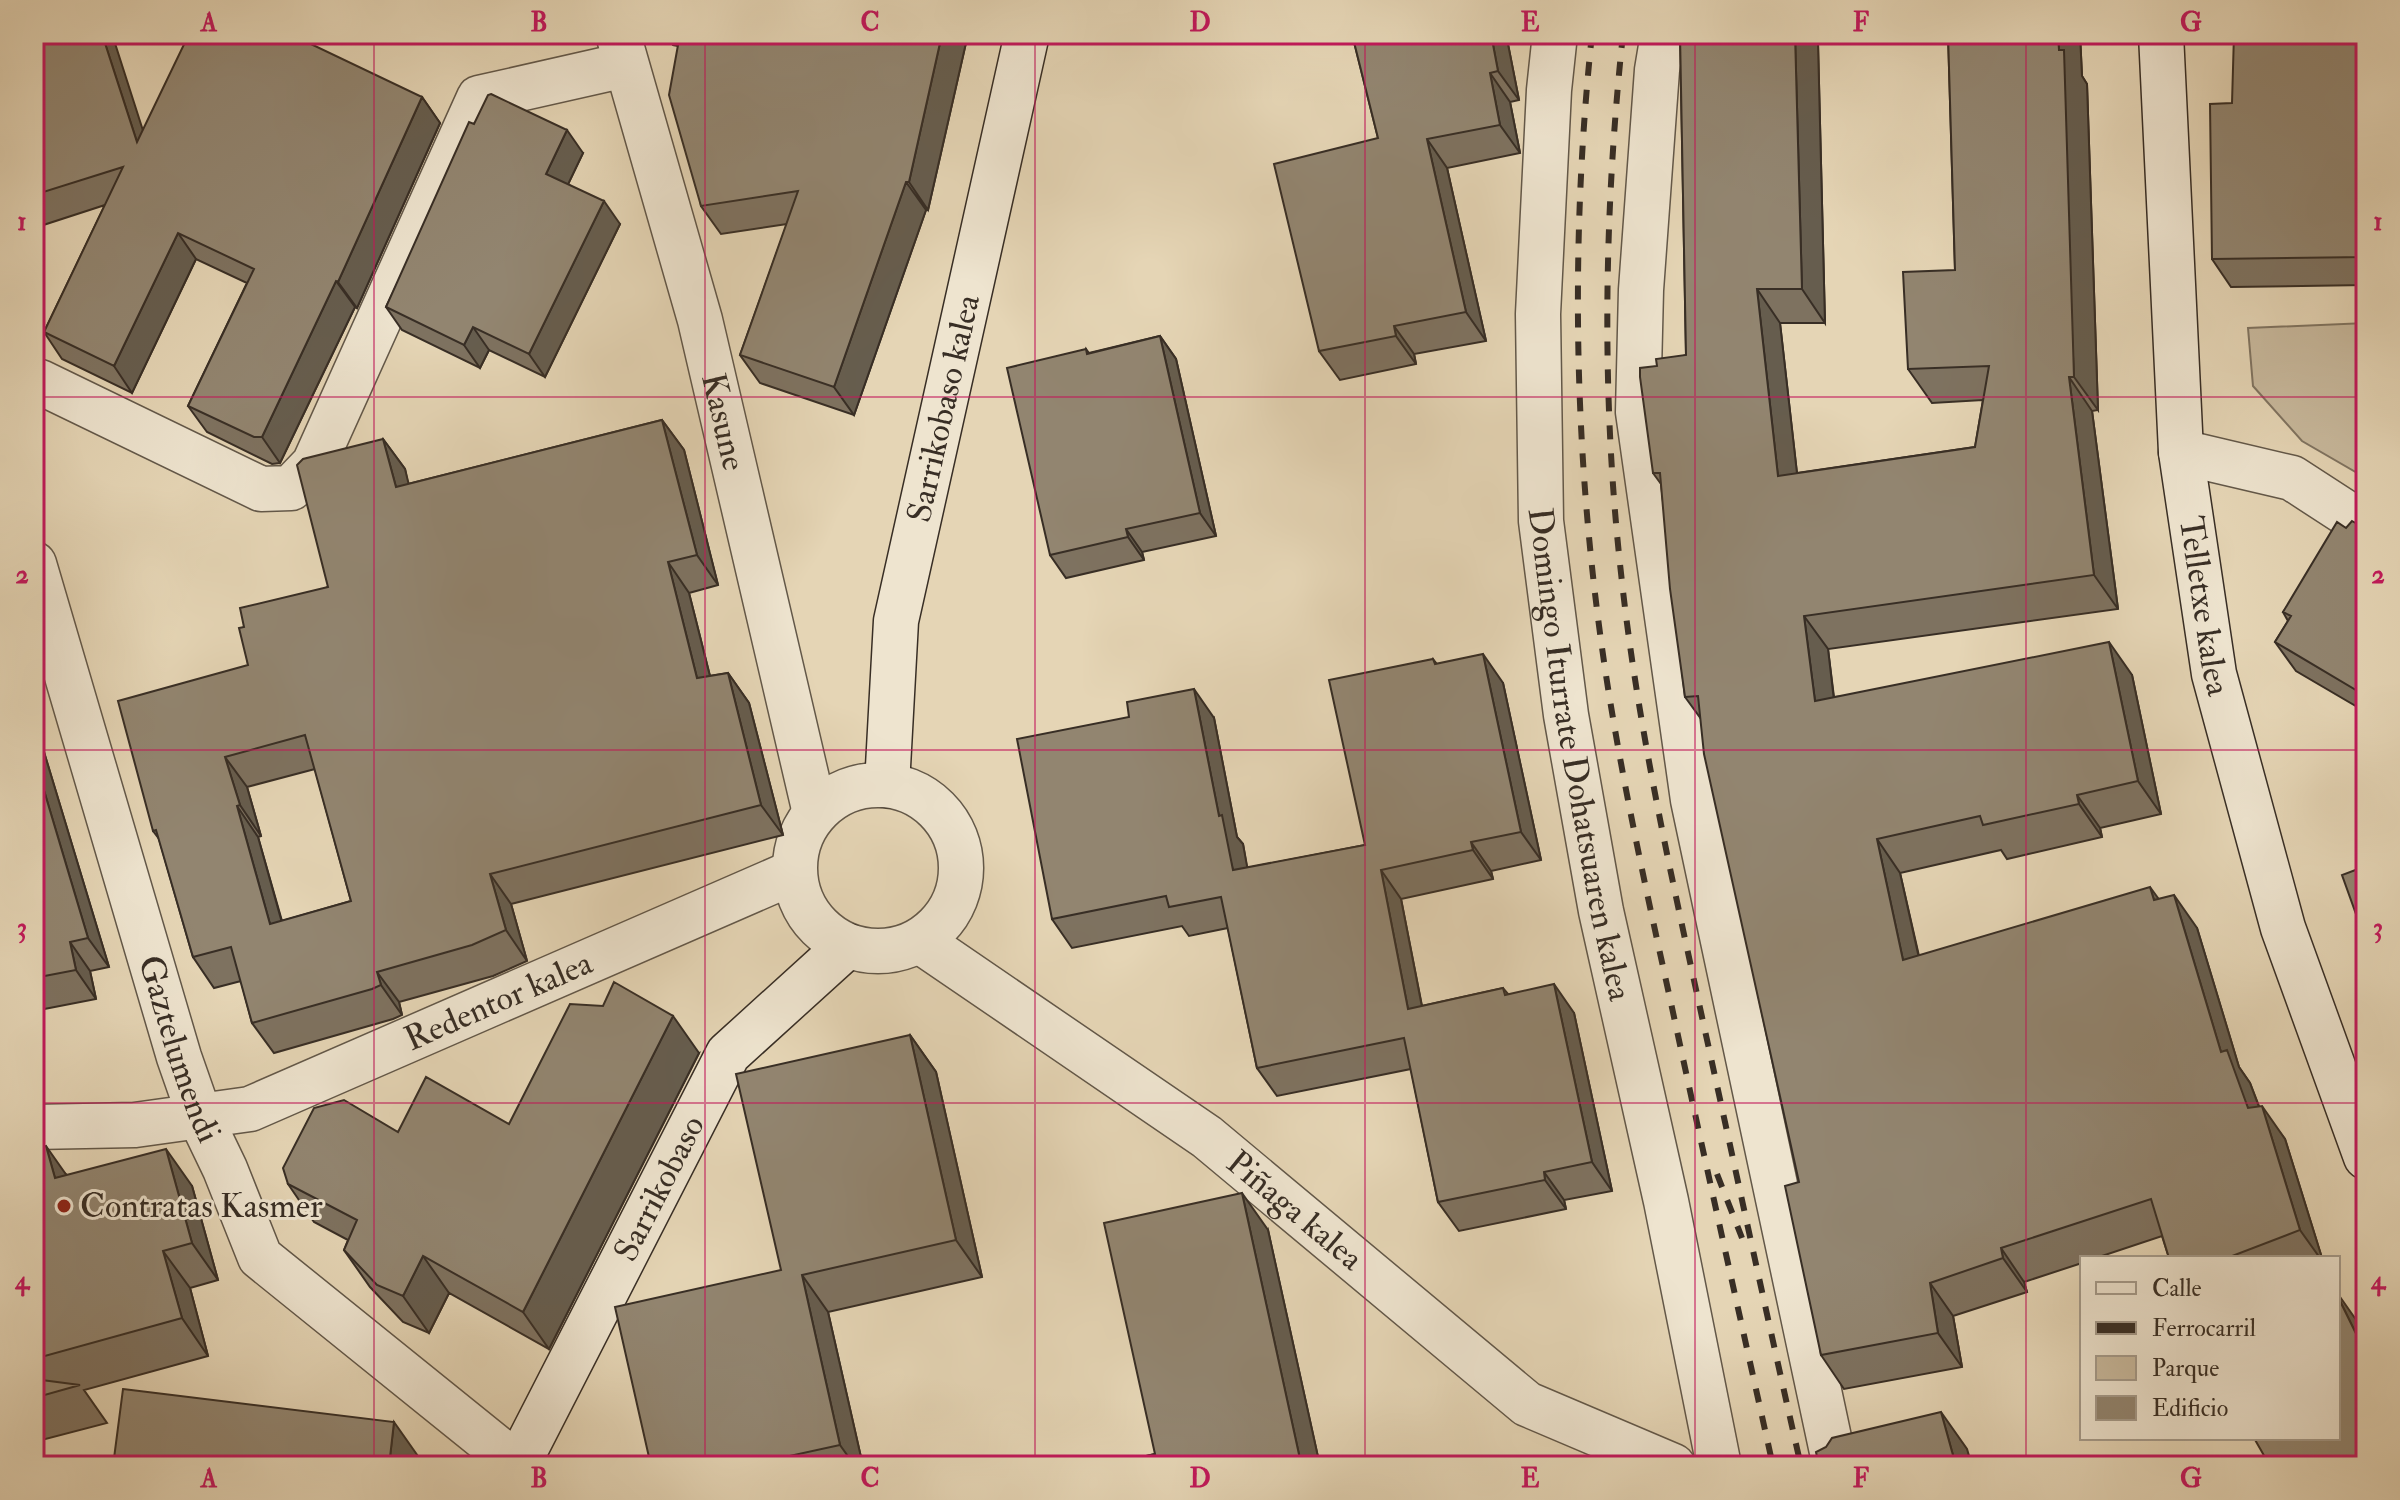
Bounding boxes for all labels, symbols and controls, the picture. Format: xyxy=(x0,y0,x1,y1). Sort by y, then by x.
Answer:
text: A xyxy=(200,7,218,39)
text: B xyxy=(530,7,548,39)
text: C xyxy=(860,7,880,39)
text: D xyxy=(1189,7,1211,39)
text: E xyxy=(1521,7,1540,39)
text: F xyxy=(1853,7,1870,39)
text: G xyxy=(2180,7,2202,39)
text: 1 xyxy=(17,206,27,238)
text: 1 xyxy=(2373,206,2383,238)
street label: Sarrikobaso kalea xyxy=(897,290,990,526)
street label: Kasune xyxy=(692,369,756,475)
street label: Domingo Iturrate Dohatsuaren kalea xyxy=(1518,505,1642,1006)
street label: Telletxe kalea xyxy=(2169,513,2241,701)
text: 2 xyxy=(15,559,29,591)
text: 2 xyxy=(2371,559,2385,591)
text: 3 xyxy=(17,912,27,944)
text: 3 xyxy=(2373,912,2383,944)
street label: Redentor kalea xyxy=(398,941,600,1061)
street label: Gaztelumendi xyxy=(129,950,230,1149)
street label: Sarrikobaso xyxy=(604,1108,714,1268)
street label: Piñaga kalea xyxy=(1218,1141,1373,1280)
place label: Contratas Kasmer xyxy=(80,1185,323,1228)
marker: Contratas Kasmer xyxy=(55,1197,73,1215)
legend xyxy=(2080,1256,2340,1440)
text: 4 xyxy=(14,1265,31,1297)
text: 4 xyxy=(2370,1265,2387,1297)
text: Calle xyxy=(2152,1273,2202,1304)
text: Ferrocarril xyxy=(2152,1313,2256,1344)
text: Parque xyxy=(2152,1353,2219,1384)
text: Edificio xyxy=(2152,1393,2228,1424)
text: A xyxy=(200,1463,218,1495)
text: B xyxy=(530,1463,548,1495)
text: C xyxy=(860,1463,880,1495)
text: D xyxy=(1189,1463,1211,1495)
text: E xyxy=(1521,1463,1540,1495)
text: F xyxy=(1853,1463,1870,1495)
text: G xyxy=(2180,1463,2202,1495)

